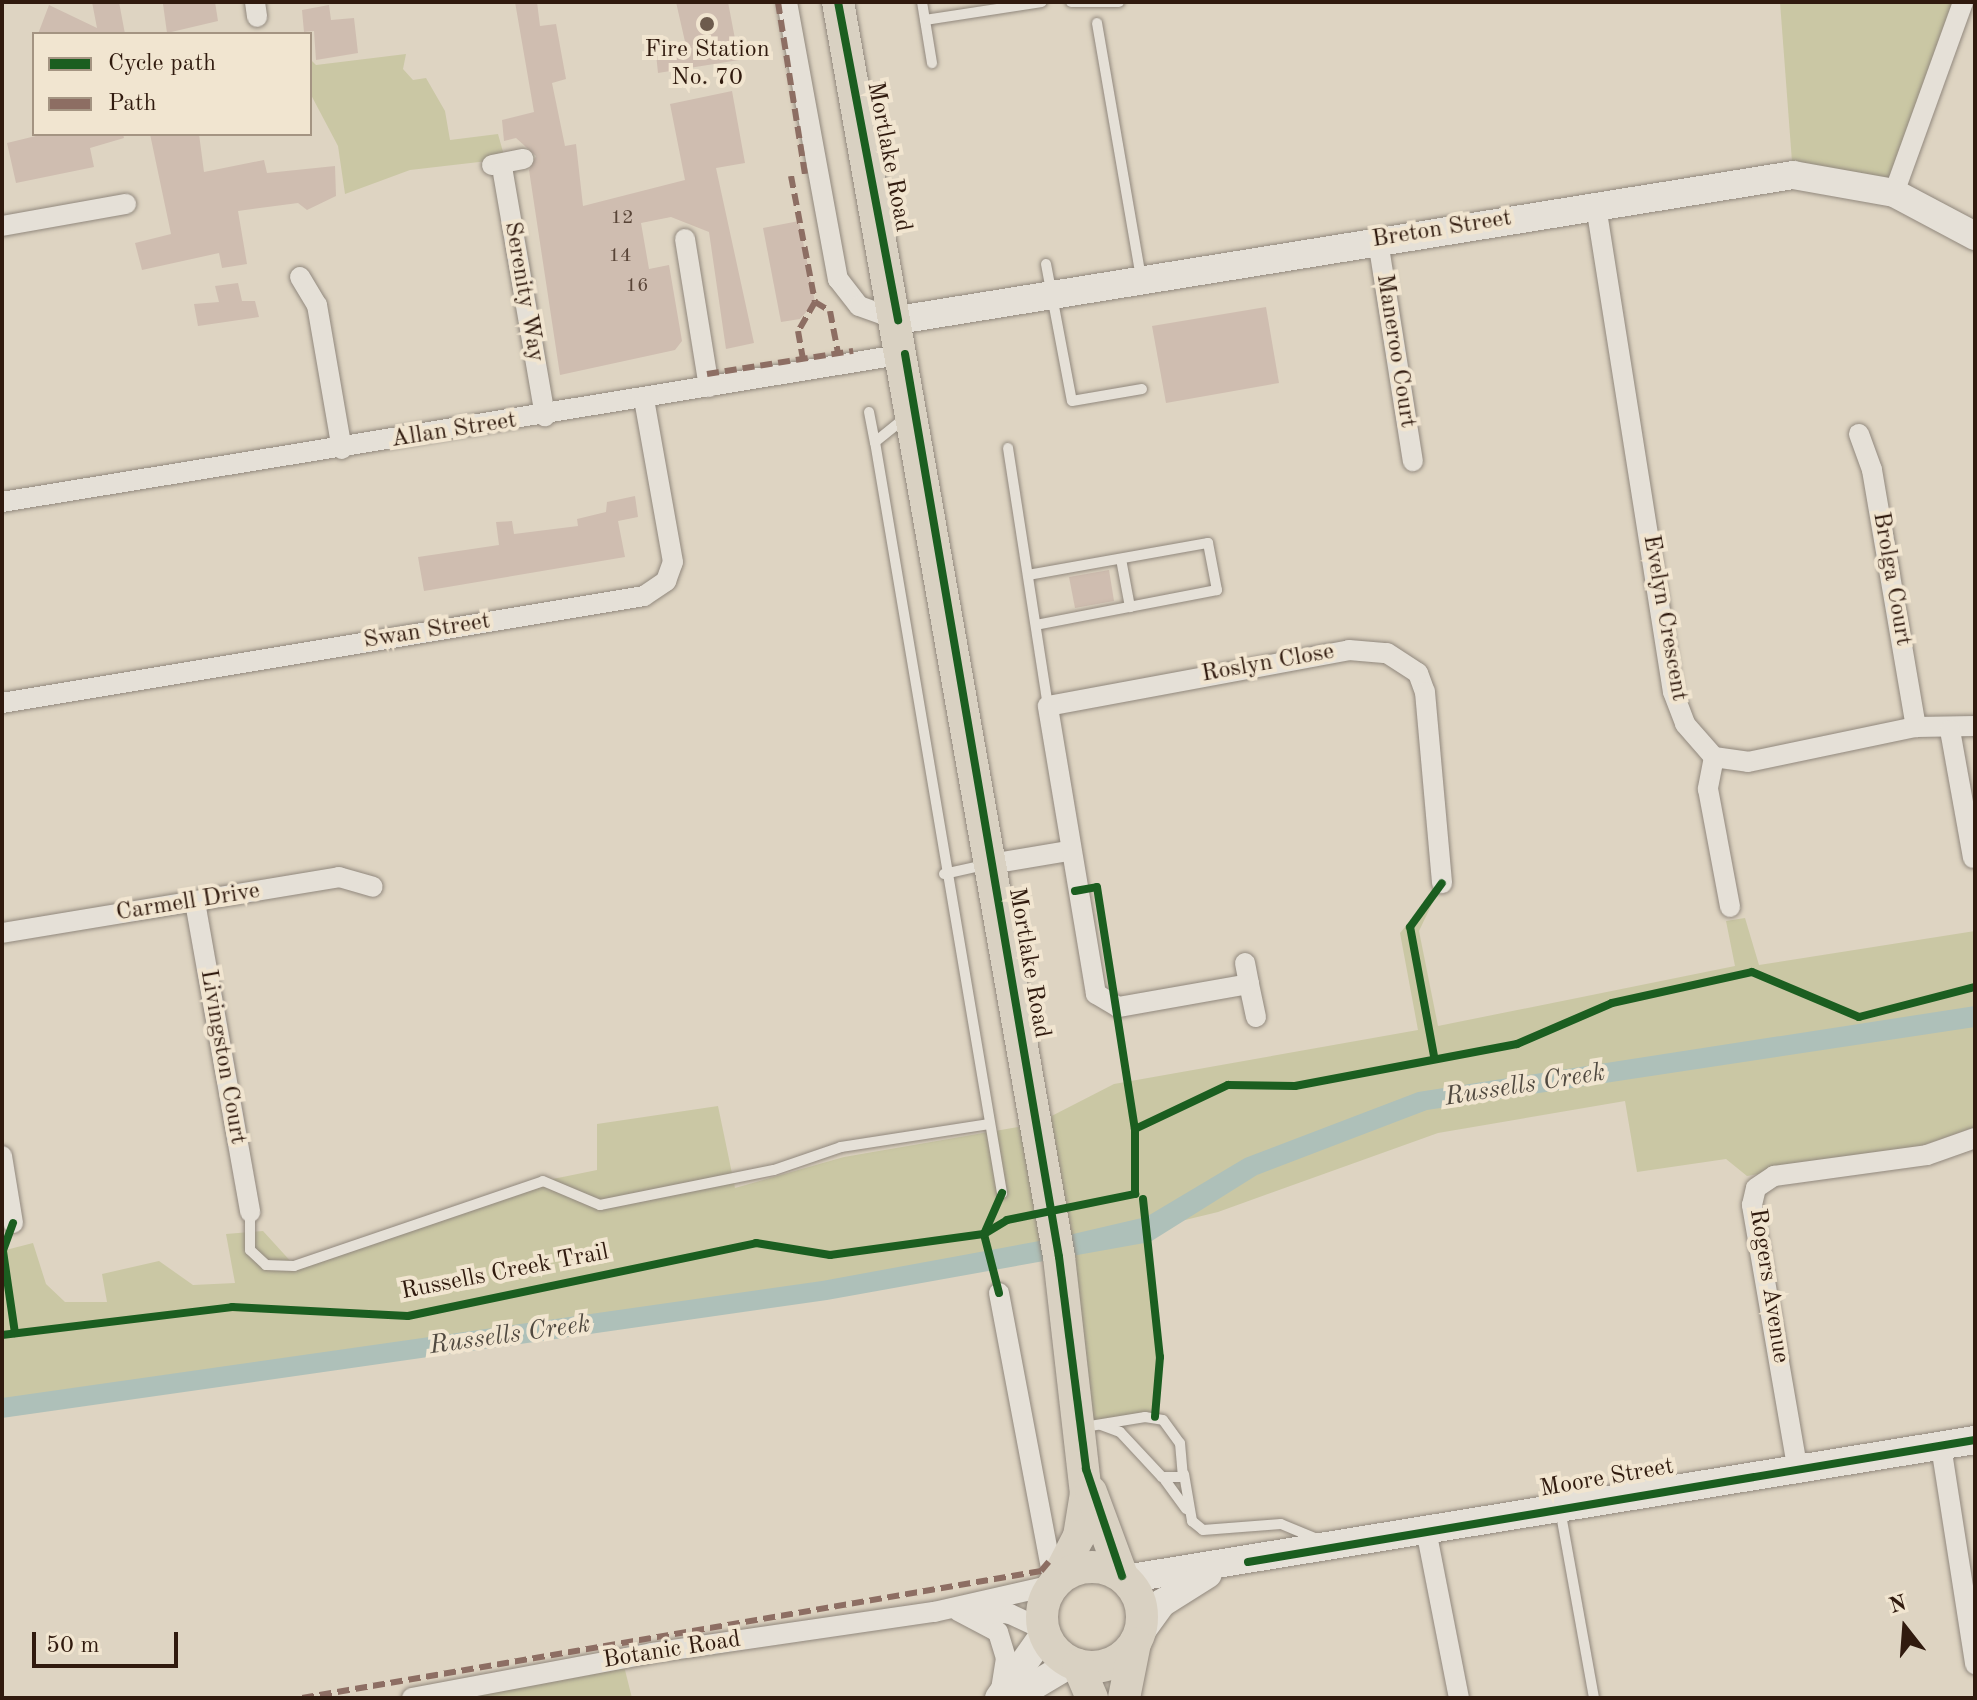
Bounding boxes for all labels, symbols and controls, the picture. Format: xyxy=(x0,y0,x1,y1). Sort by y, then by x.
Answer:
marker: Fire Station No. 70 xyxy=(698,15,716,33)
legend xyxy=(32,32,312,136)
place label: Fire Station No. 70 xyxy=(644,37,770,93)
text: Cycle path xyxy=(108,52,216,76)
street label: Mortlake Road xyxy=(859,79,917,235)
text: Path xyxy=(108,92,157,116)
street label: Breton Street xyxy=(1370,205,1514,255)
house number: 12 xyxy=(610,206,634,230)
street label: Serenity Way xyxy=(496,220,550,364)
house number: 14 xyxy=(608,244,632,268)
street label: Maneroo Court xyxy=(1369,272,1421,430)
house number: 16 xyxy=(625,274,649,298)
street label: Allan Street xyxy=(389,407,519,455)
street label: Brolga Court xyxy=(1865,510,1917,648)
street label: Evelyn Crescent xyxy=(1635,533,1693,703)
street label: Swan Street xyxy=(362,608,492,656)
street label: Roslyn Close xyxy=(1199,638,1337,690)
street label: Carmell Drive xyxy=(114,877,262,929)
street label: Mortlake Road xyxy=(1001,886,1055,1040)
street label: Livingston Court xyxy=(192,967,252,1147)
water label: Russells Creek xyxy=(1443,1058,1607,1114)
street label: Rogers Avenue xyxy=(1742,1207,1794,1365)
street label: Russells Creek Trail xyxy=(399,1239,611,1307)
water label: Russells Creek xyxy=(428,1309,592,1363)
street label: Moore Street xyxy=(1538,1453,1676,1505)
north arrow xyxy=(1865,1588,1945,1668)
text: N xyxy=(1887,1592,1909,1618)
scale bar xyxy=(36,1616,182,1666)
street label: Botanic Road xyxy=(601,1626,743,1676)
text: 50 m xyxy=(46,1634,100,1658)

